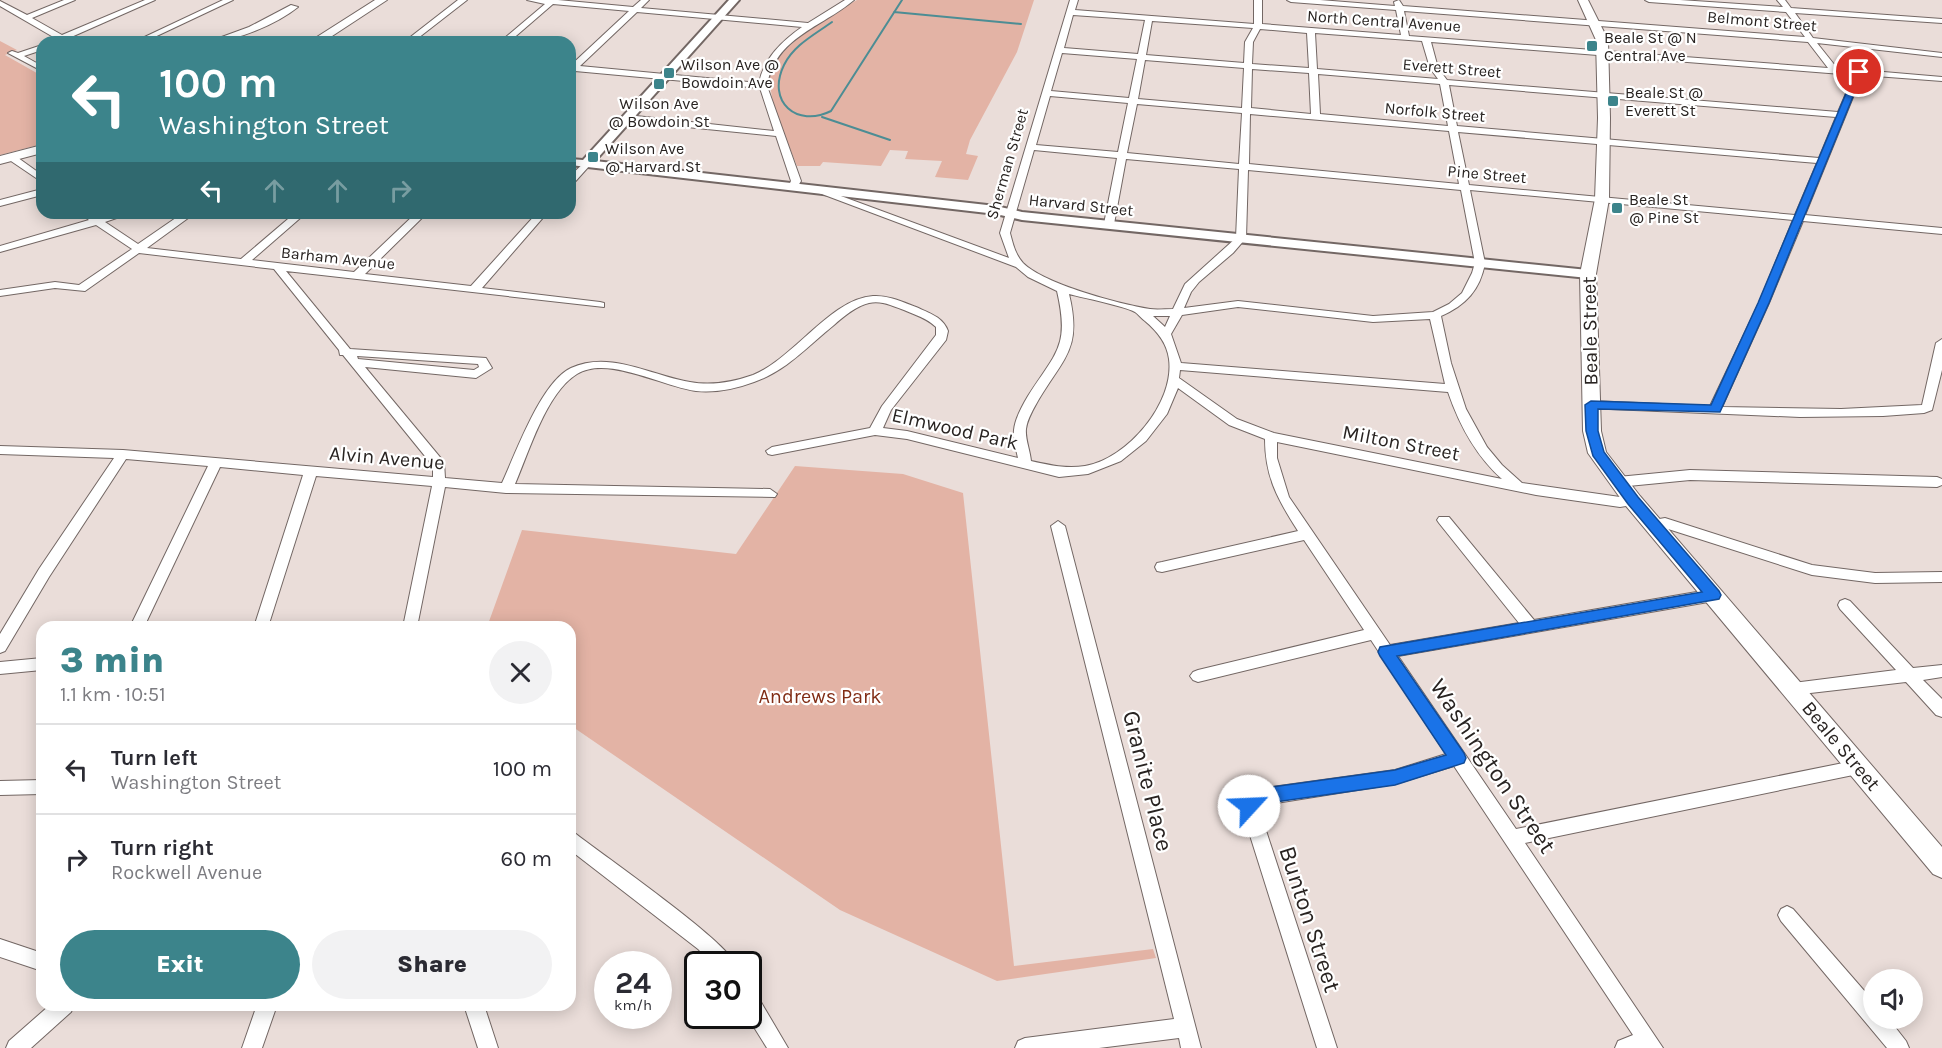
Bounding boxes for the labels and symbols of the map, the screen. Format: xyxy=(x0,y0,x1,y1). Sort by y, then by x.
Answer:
street label: North Central Avenue xyxy=(1306,6,1462,36)
street label: Belmont Street xyxy=(1707,7,1817,35)
place label: Beale St @ N Central Ave xyxy=(1604,28,1697,65)
marker: Beale St @ N Central Ave xyxy=(1585,39,1599,53)
pin xyxy=(1833,46,1884,97)
street label: Everett Street xyxy=(1402,54,1502,82)
place label: Wilson Ave @ Bowdoin Ave xyxy=(681,55,779,92)
marker: Wilson Ave @ Bowdoin Ave xyxy=(662,66,676,80)
marker: Wilson Ave @ Bowdoin St xyxy=(652,77,666,91)
place label: Beale St @ Everett St xyxy=(1625,83,1703,120)
place label: Wilson Ave @ Bowdoin St xyxy=(608,94,710,131)
marker: Beale St @ Everett St xyxy=(1606,94,1620,108)
street label: Norfolk Street xyxy=(1384,98,1486,126)
street label: Sherman Street xyxy=(982,106,1032,222)
place label: Wilson Ave @ Harvard St xyxy=(605,139,701,176)
marker: Wilson Ave @ Harvard St xyxy=(586,150,600,164)
street label: Pine Street xyxy=(1447,161,1527,187)
street label: Harvard Street xyxy=(1028,190,1134,220)
place label: Beale St @ Pine St xyxy=(1629,190,1699,227)
marker: Beale St @ Pine St xyxy=(1610,201,1624,215)
street label: Barham Avenue xyxy=(280,243,396,273)
street label: Beale Street xyxy=(1578,276,1602,386)
street label: Elmwood Park xyxy=(890,403,1020,455)
street label: Milton Street xyxy=(1341,420,1462,466)
street label: Alvin Avenue xyxy=(328,441,446,475)
street label: Washington Street xyxy=(1424,673,1562,859)
park label: Andrews Park xyxy=(758,685,882,708)
street label: Beale Street xyxy=(1797,697,1885,796)
street label: Granite Place xyxy=(1117,708,1179,854)
position arrow xyxy=(1217,774,1281,838)
street label: Bunton Street xyxy=(1273,842,1347,996)
speed limit sign: 30 xyxy=(684,951,762,1029)

